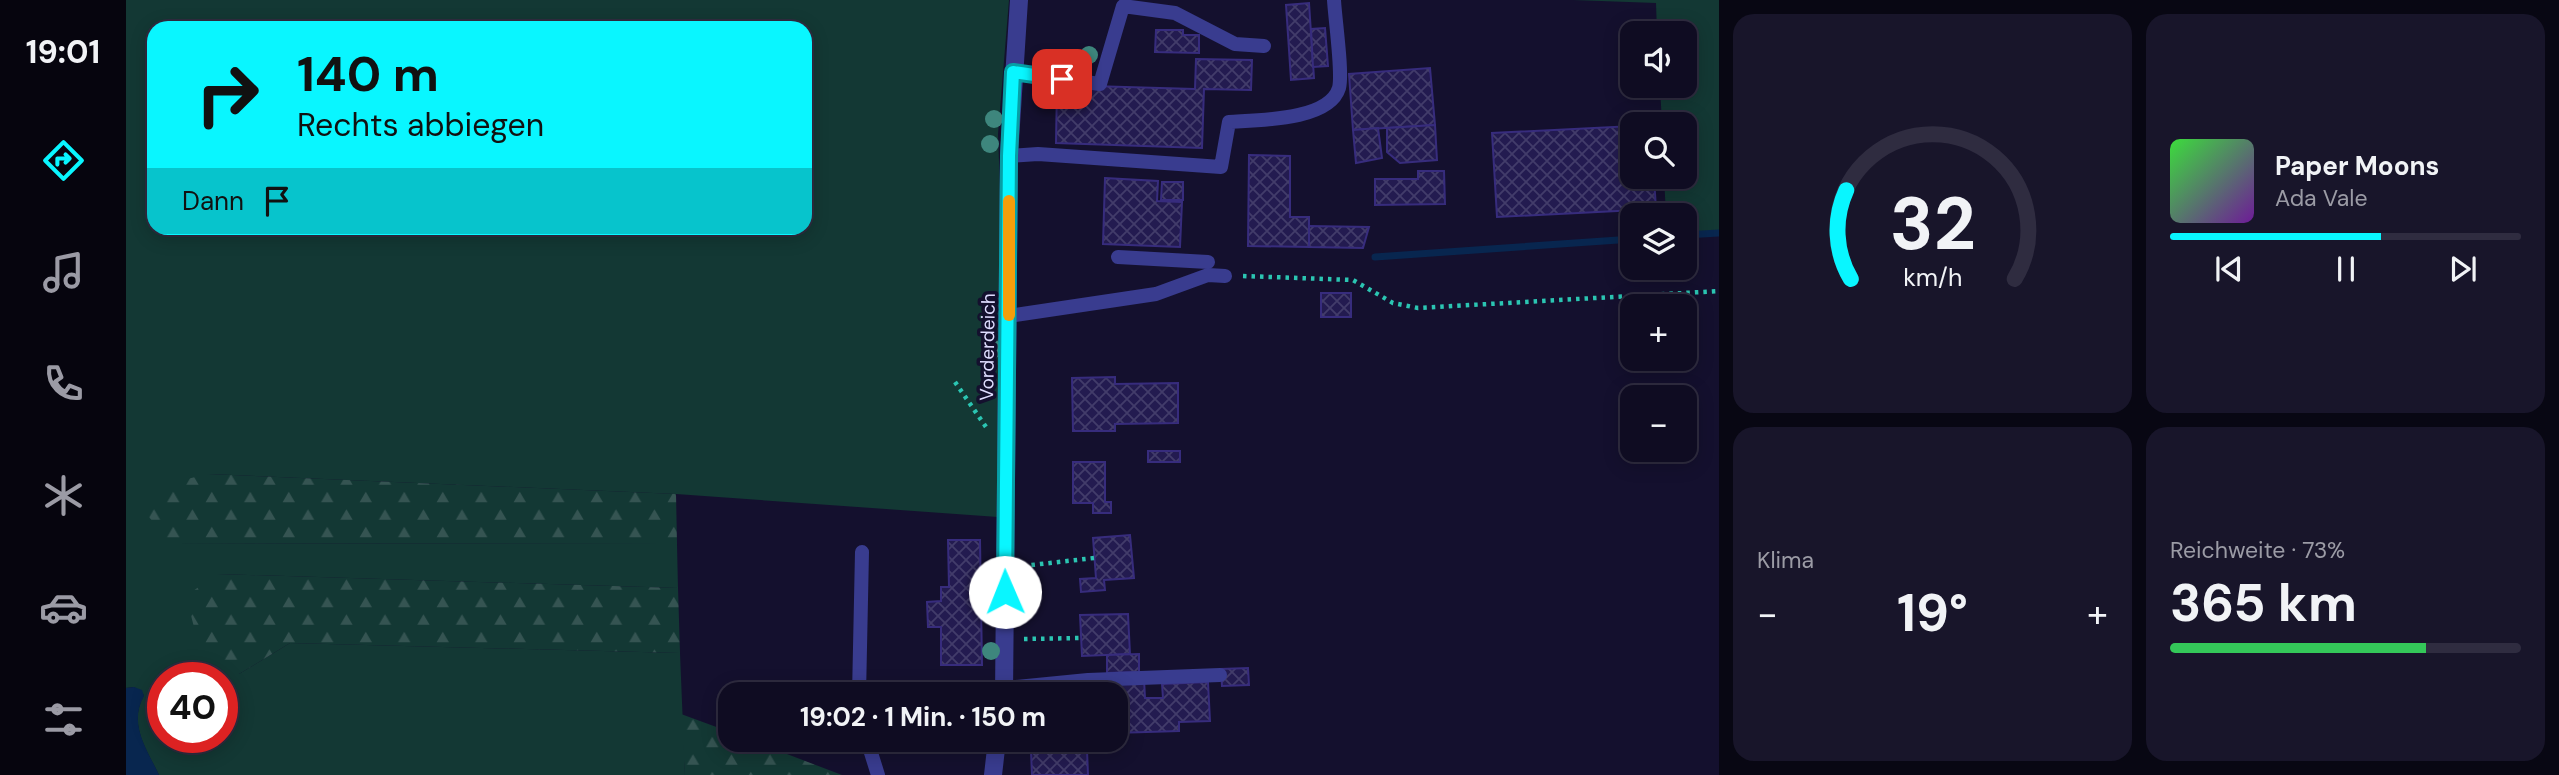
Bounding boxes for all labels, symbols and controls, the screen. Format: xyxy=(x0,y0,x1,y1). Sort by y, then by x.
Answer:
map controls xyxy=(1620,21,1697,462)
button: sound xyxy=(1620,21,1697,98)
text: 19:01 xyxy=(26,31,100,73)
text: 140 m xyxy=(297,42,439,106)
icon: right xyxy=(182,49,273,140)
pin xyxy=(1032,49,1092,109)
icon: arrive xyxy=(1043,60,1081,98)
text: Rechts abbiegen xyxy=(297,104,544,146)
button: search xyxy=(1620,112,1697,189)
icon: directions xyxy=(39,136,88,185)
text: Paper Moons xyxy=(2275,149,2439,183)
text: 32 xyxy=(1890,178,1975,273)
icon: arrive xyxy=(258,182,296,220)
text: Ada Vale xyxy=(2275,183,2368,213)
text: Dann xyxy=(182,184,244,218)
button: layers xyxy=(1620,203,1697,280)
icon: music xyxy=(39,248,88,297)
icon: previous xyxy=(2210,250,2248,288)
icon: pause xyxy=(2327,250,2365,288)
icon: next xyxy=(2444,250,2482,288)
text: km/h xyxy=(1903,261,1962,294)
street label: Vorderdeich xyxy=(974,293,1001,401)
button: + xyxy=(1620,294,1697,371)
icon: phone xyxy=(39,359,88,408)
button: − xyxy=(1620,385,1697,462)
icon: climate xyxy=(39,471,88,520)
text: Reichweite · 73% xyxy=(2170,535,2345,565)
text: Klima xyxy=(1757,545,1814,575)
position arrow xyxy=(968,555,1042,629)
text: 365 km xyxy=(2170,569,2357,637)
text: 19° xyxy=(1897,579,1968,647)
icon: car xyxy=(39,583,88,632)
text: − xyxy=(1757,589,1778,639)
text: + xyxy=(2087,589,2108,639)
speed limit sign: 40 xyxy=(147,662,238,753)
icon: filters xyxy=(39,695,88,744)
text: 19:02 · 1 Min. · 150 m xyxy=(800,700,1046,734)

